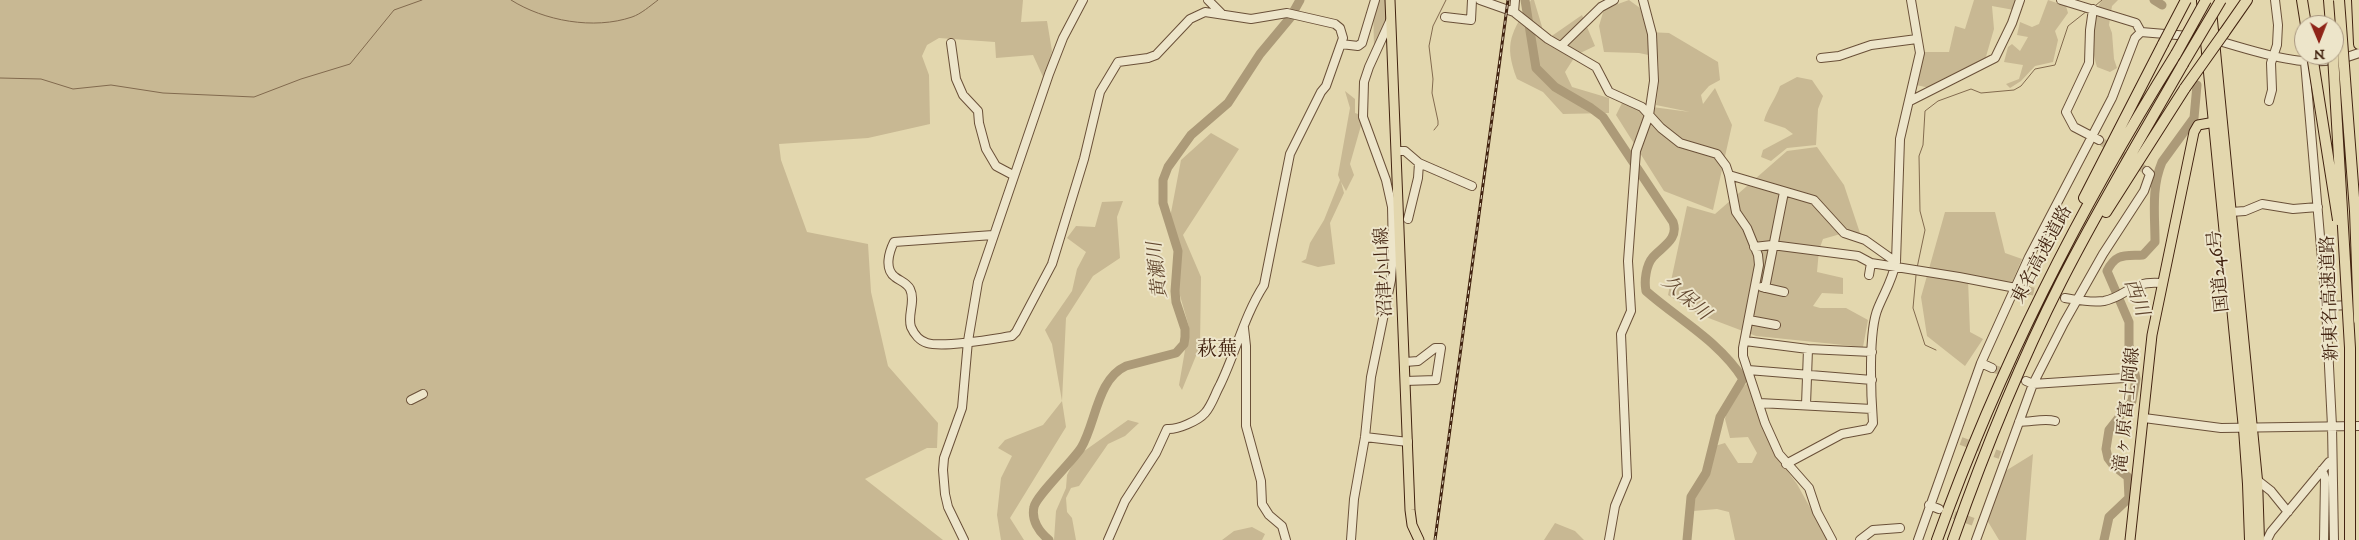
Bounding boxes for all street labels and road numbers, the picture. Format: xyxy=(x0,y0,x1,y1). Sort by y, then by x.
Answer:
street label: 東名高速道路 xyxy=(2008,202,2078,308)
street label: 沼津小山線 xyxy=(1372,226,1398,318)
street label: 国道246号 xyxy=(2205,229,2235,313)
street label: 新東名高速道路 xyxy=(2318,235,2344,361)
street label: 滝ヶ原富士岡線 xyxy=(2111,346,2145,474)

